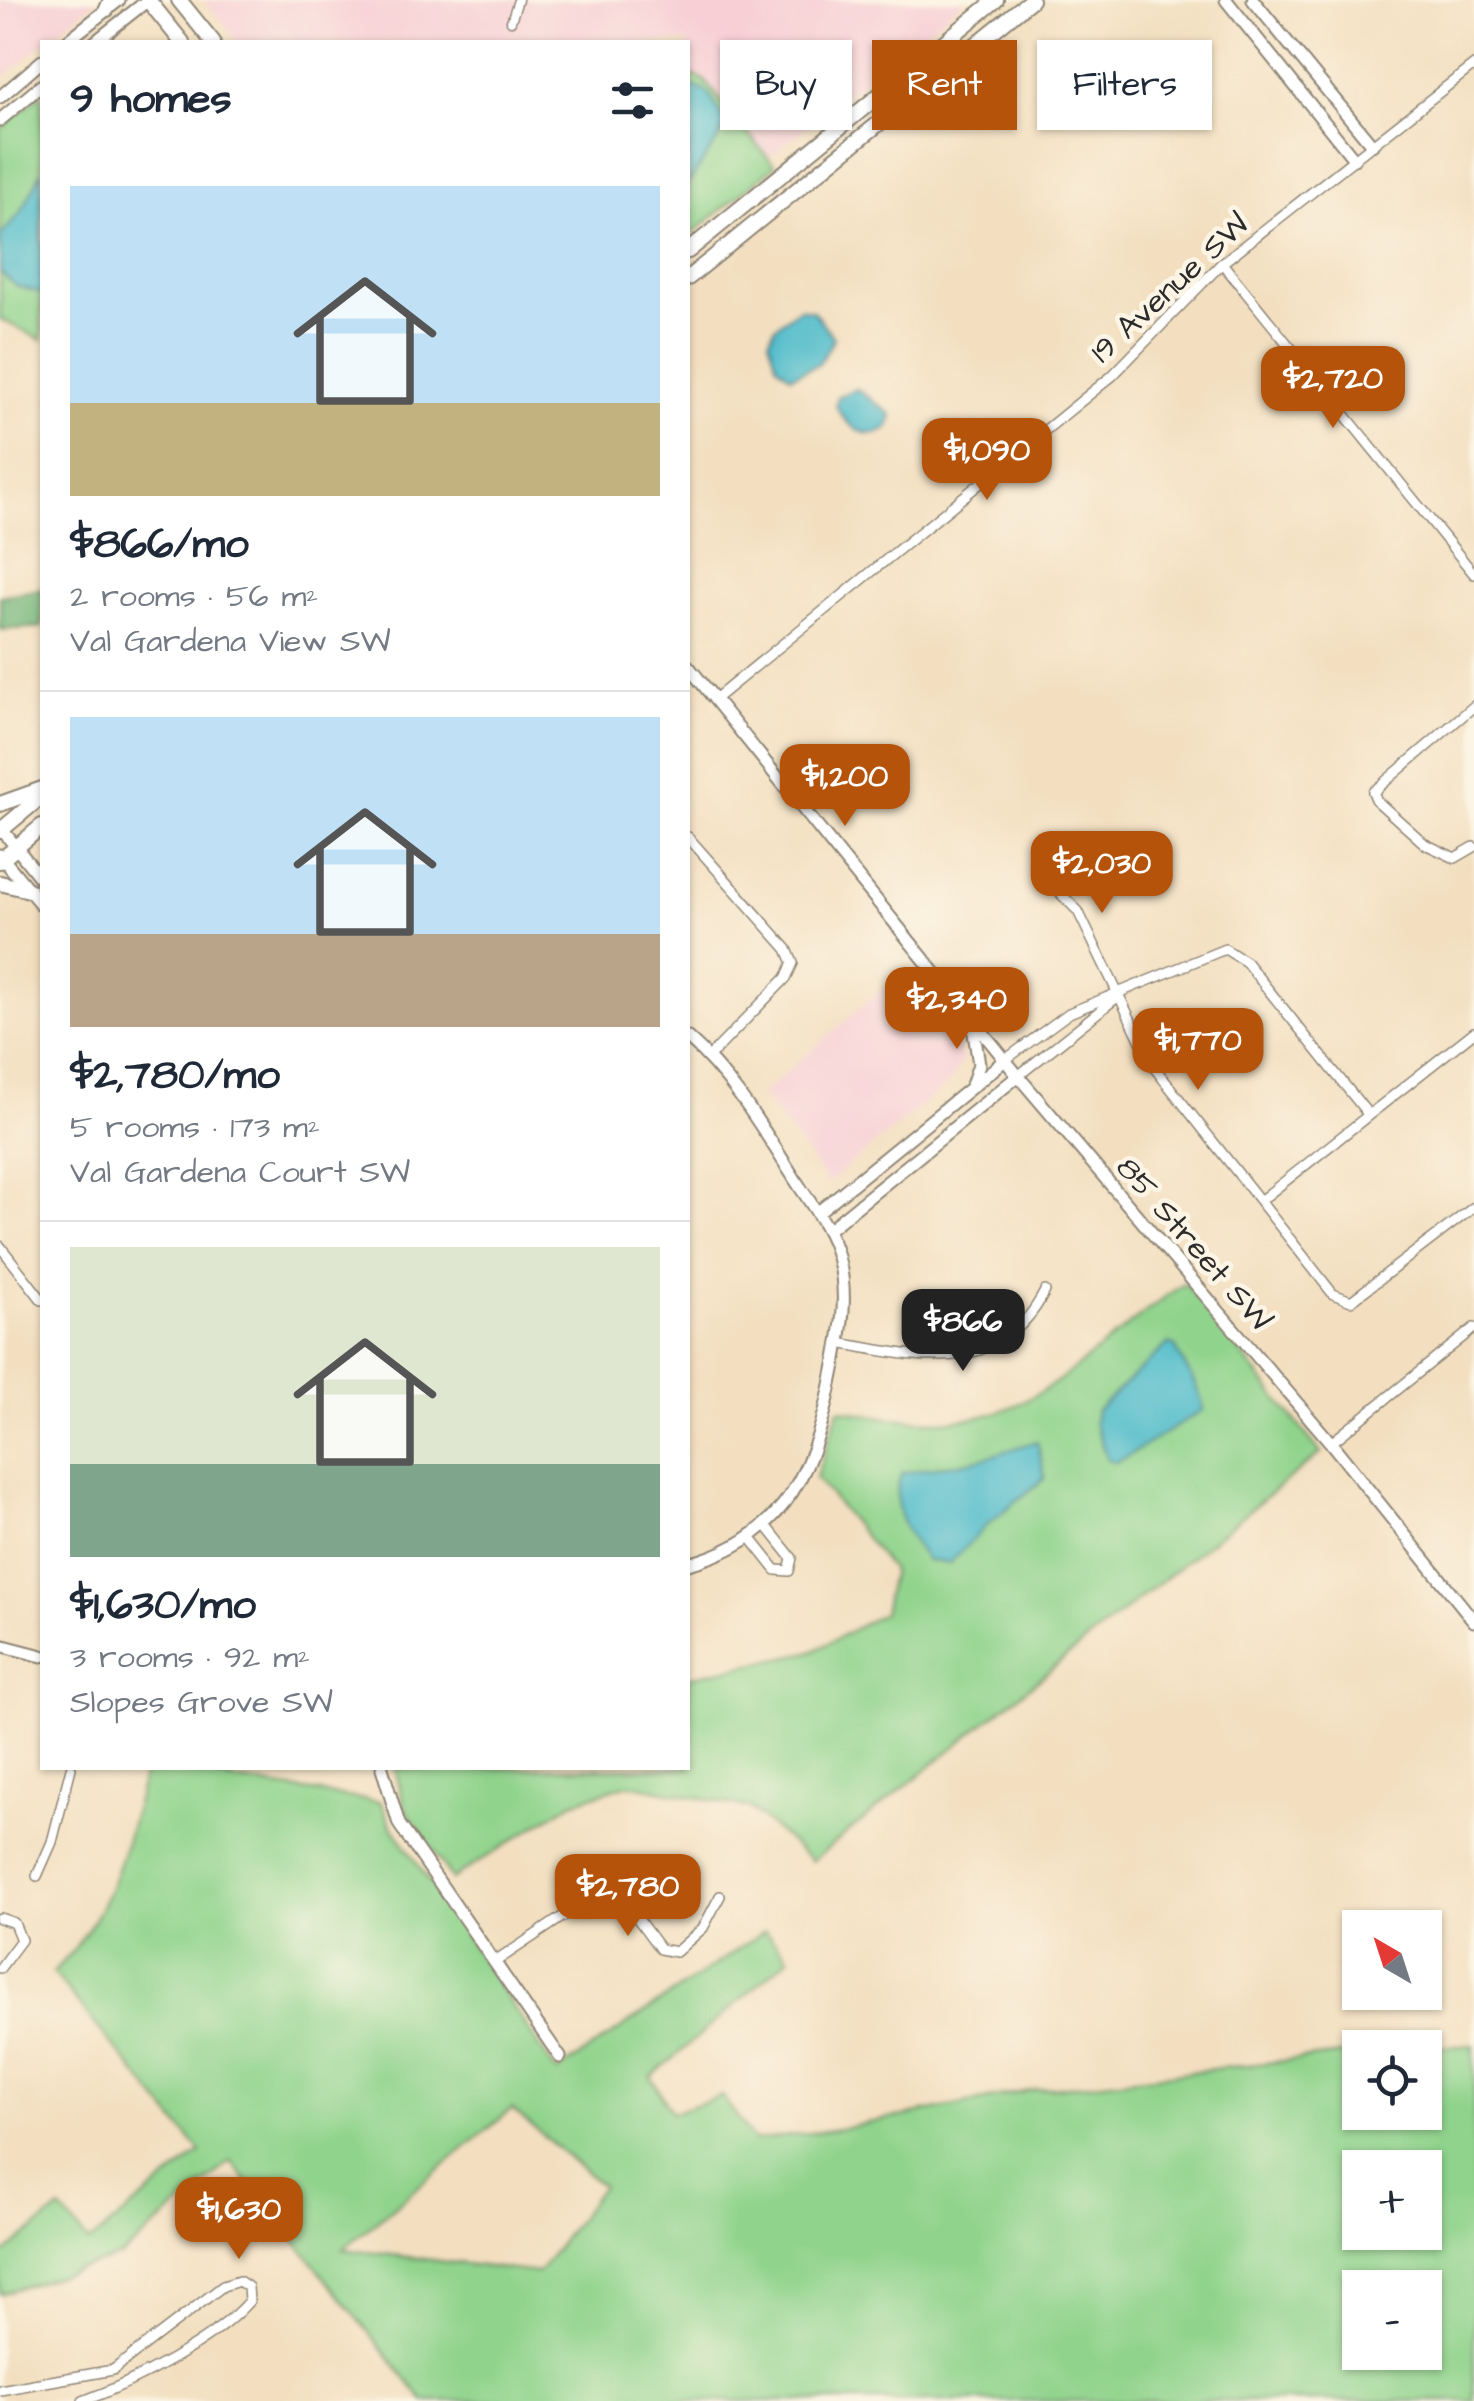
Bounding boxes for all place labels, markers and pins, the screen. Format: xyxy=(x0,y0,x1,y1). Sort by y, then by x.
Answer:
pin: $2,720 xyxy=(1252,346,1414,431)
pin: $1,090 xyxy=(906,418,1068,503)
pin: $1,200 xyxy=(764,744,926,829)
pin: $2,030 xyxy=(1021,831,1183,916)
pin: $2,340 xyxy=(876,967,1038,1052)
pin: $1,770 xyxy=(1117,1008,1279,1093)
pin: $866 xyxy=(904,1289,1022,1374)
pin: $2,780 xyxy=(547,1854,709,1939)
pin: $1,630 xyxy=(158,2177,320,2262)

